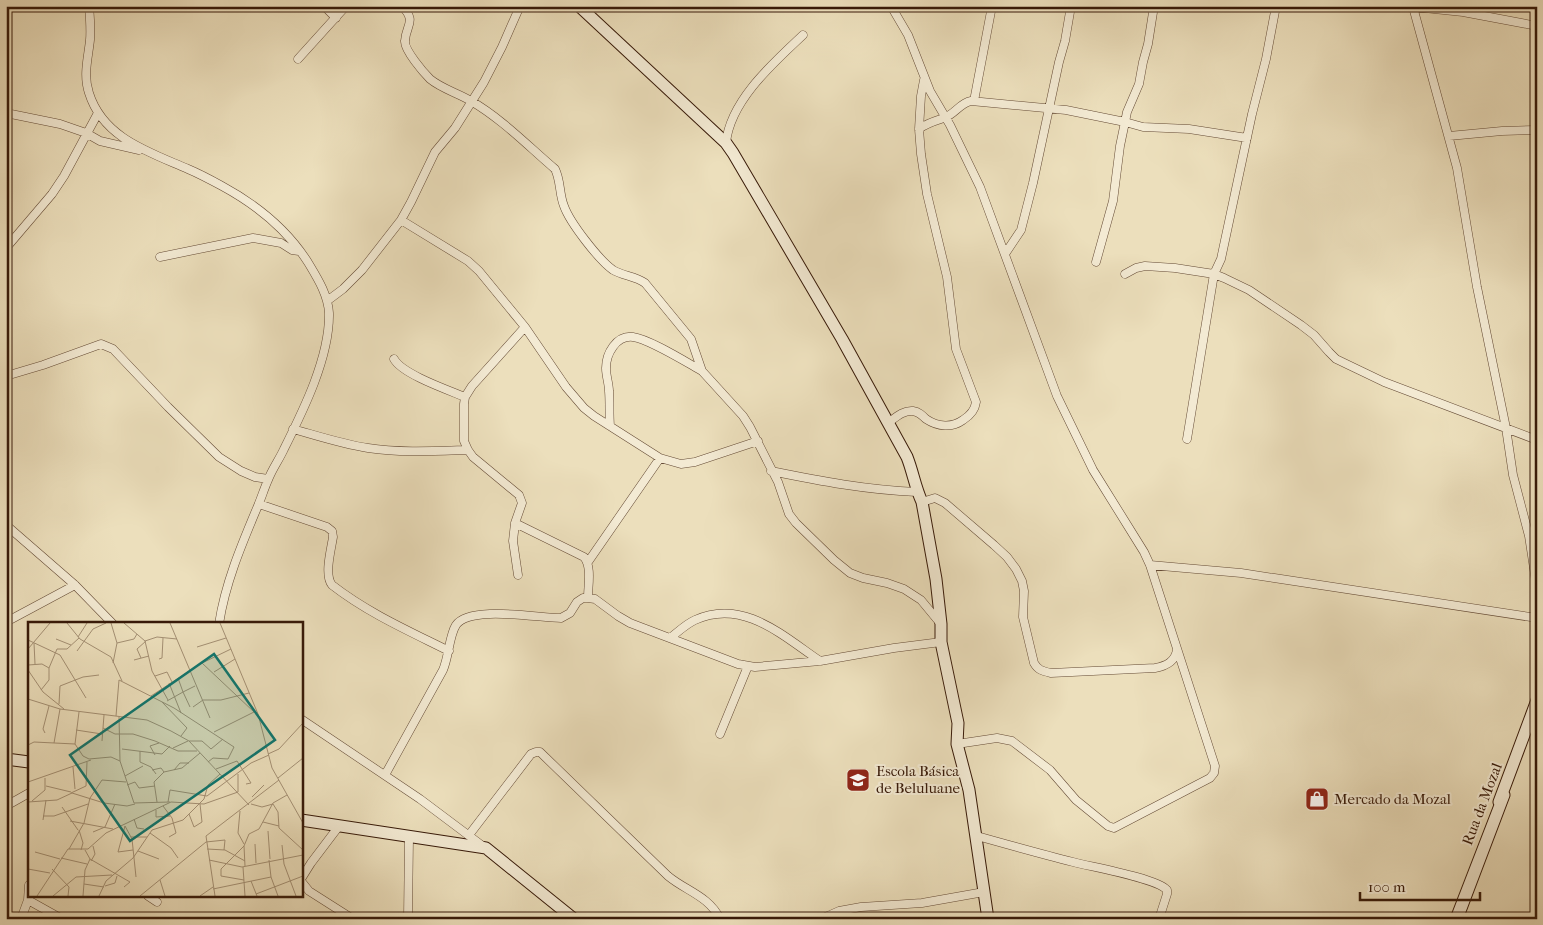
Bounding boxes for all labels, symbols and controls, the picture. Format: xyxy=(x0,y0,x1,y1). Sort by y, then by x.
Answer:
inset map xyxy=(28,622,302,898)
street label: Rua da Mozal xyxy=(1458,760,1506,848)
place label: Escola Básica de Beluluane xyxy=(876,762,961,797)
school or university icon: Escola Básica de Beluluane xyxy=(845,767,871,793)
shop icon: Mercado da Mozal xyxy=(1304,786,1330,812)
place label: Mercado da Mozal xyxy=(1334,790,1451,808)
scale bar xyxy=(1360,870,1480,902)
text: 100 m xyxy=(1368,878,1406,896)

